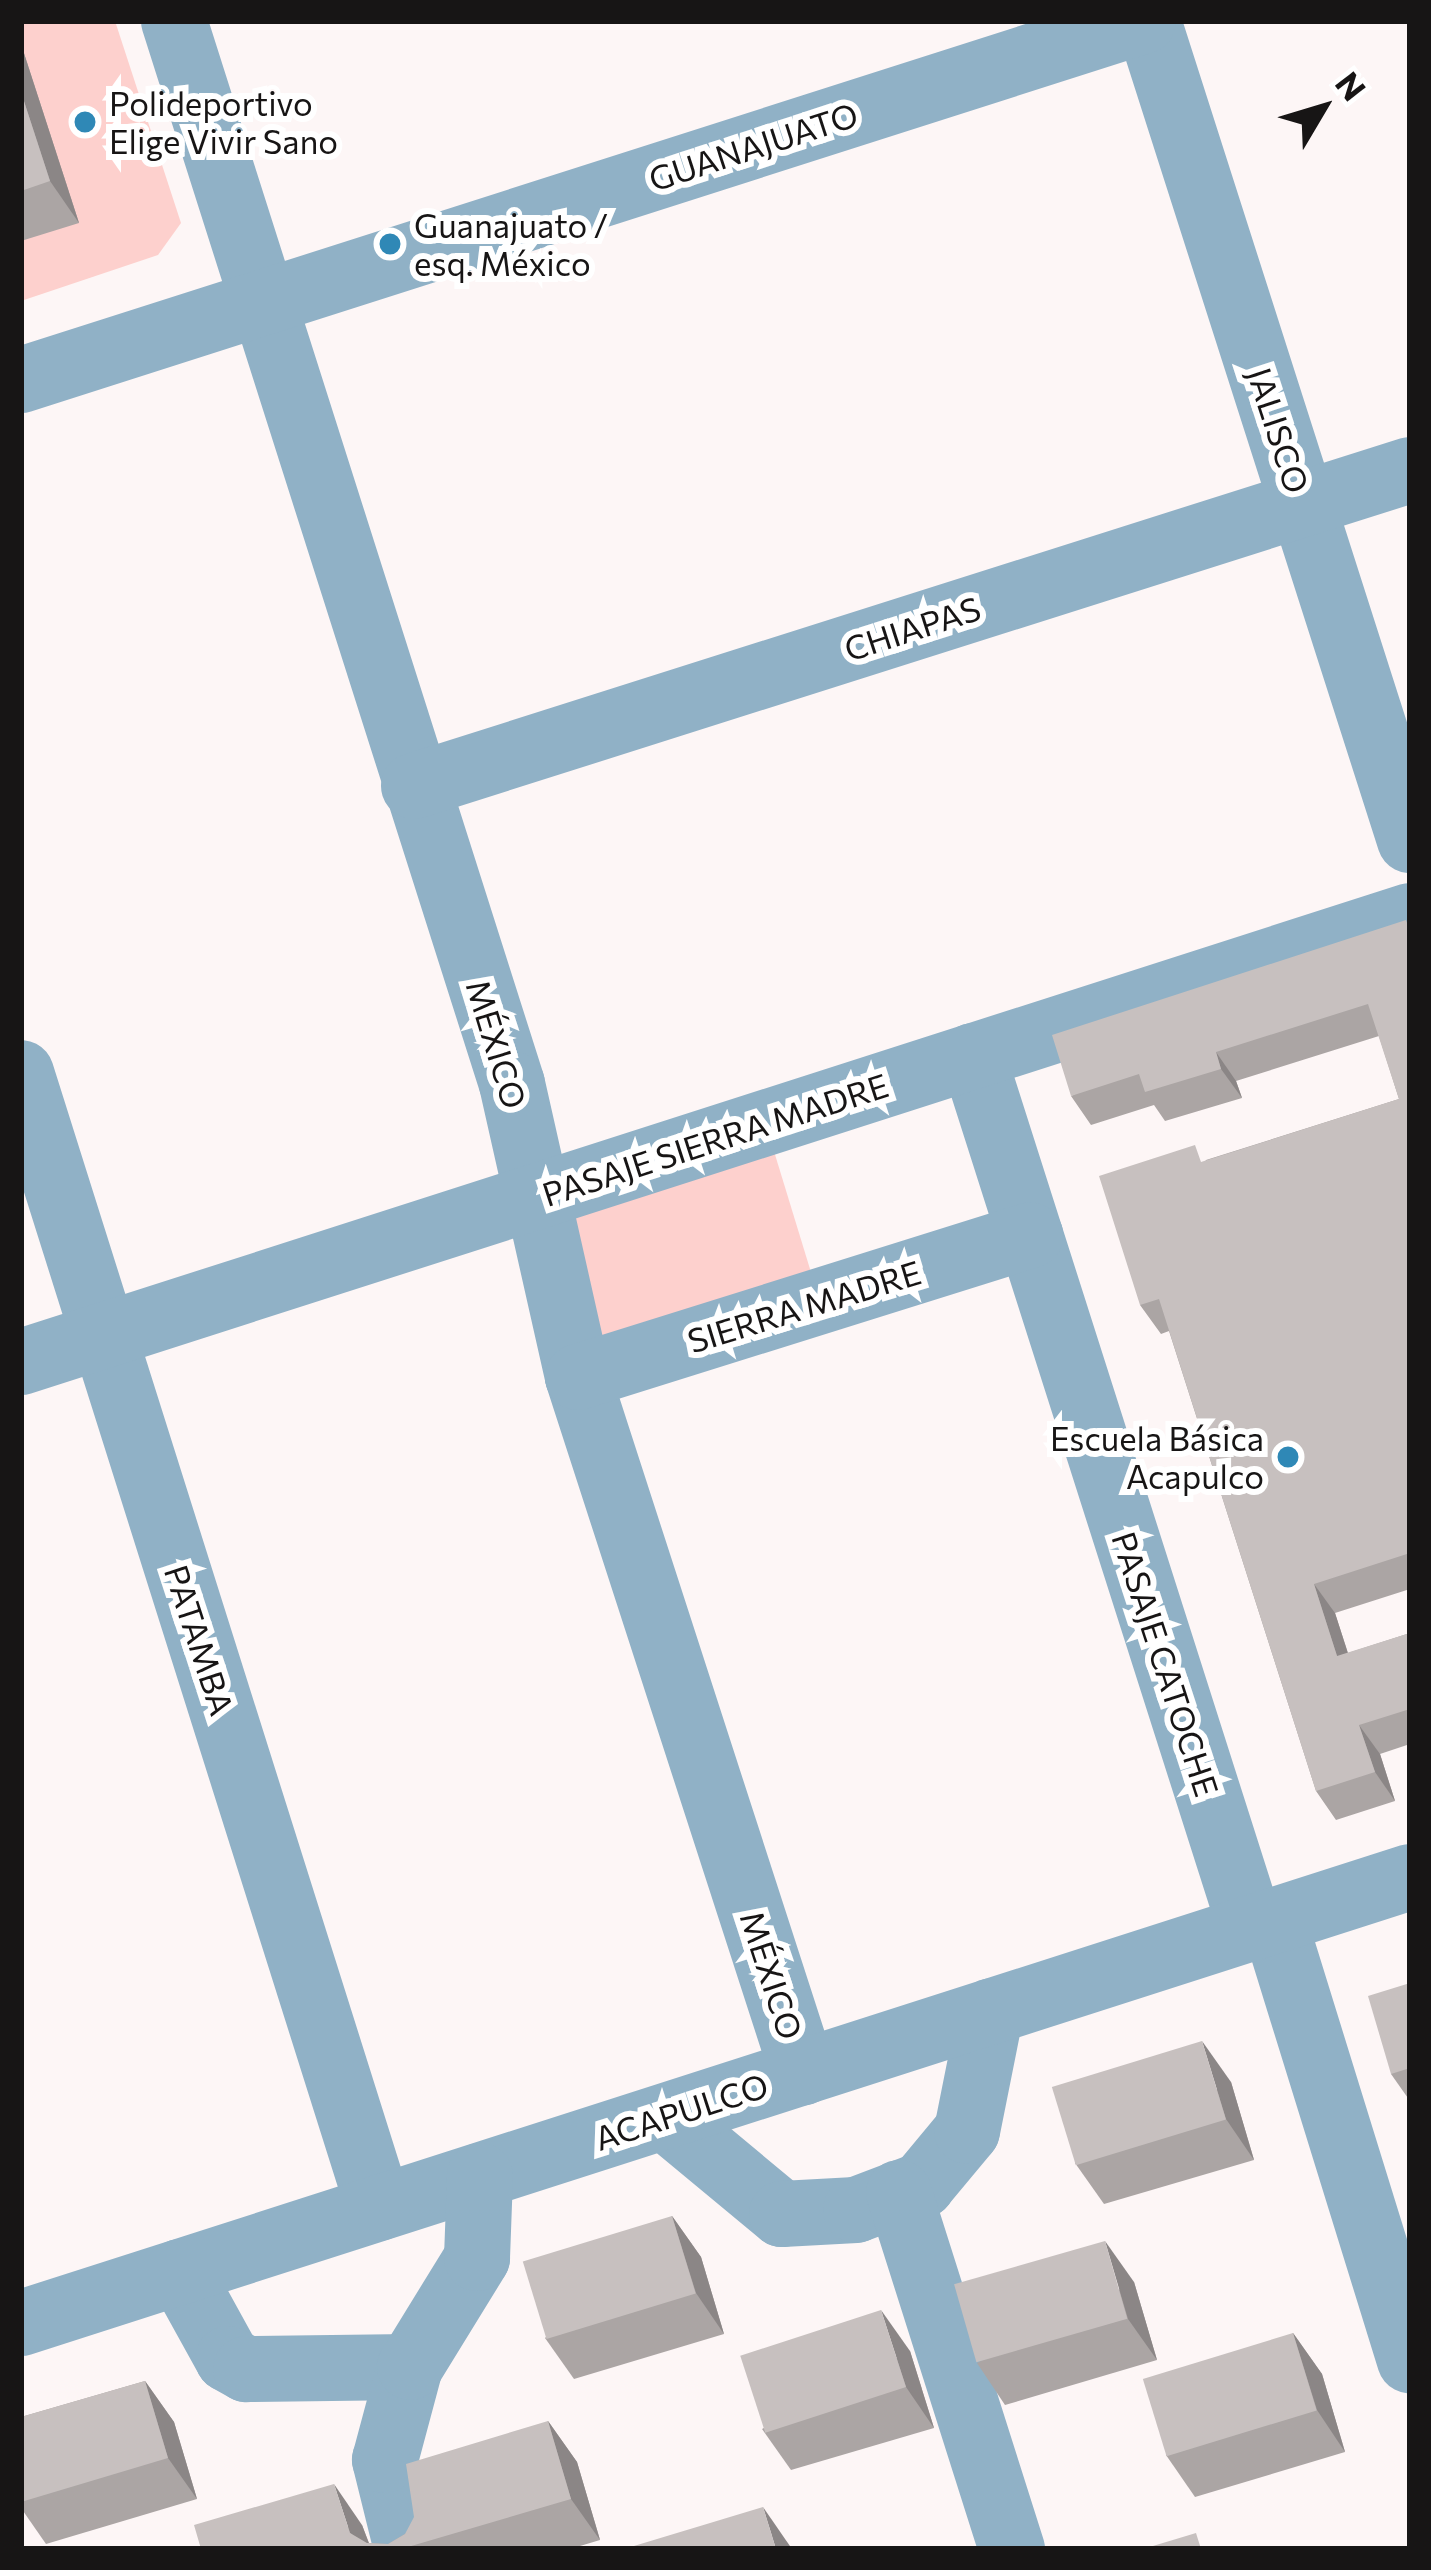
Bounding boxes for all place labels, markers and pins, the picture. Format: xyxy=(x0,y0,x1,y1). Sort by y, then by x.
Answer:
place label: Polideportivo Elige Vivir Sano xyxy=(109,83,338,161)
marker: Polideportivo Elige Vivir Sano xyxy=(72,109,98,135)
place label: Guanajuato / esq. México xyxy=(414,205,608,283)
marker: Guanajuato / esq. México xyxy=(377,231,403,257)
place label: Escuela Básica Acapulco xyxy=(1050,1418,1264,1496)
marker: Escuela Básica Acapulco xyxy=(1275,1444,1301,1470)

